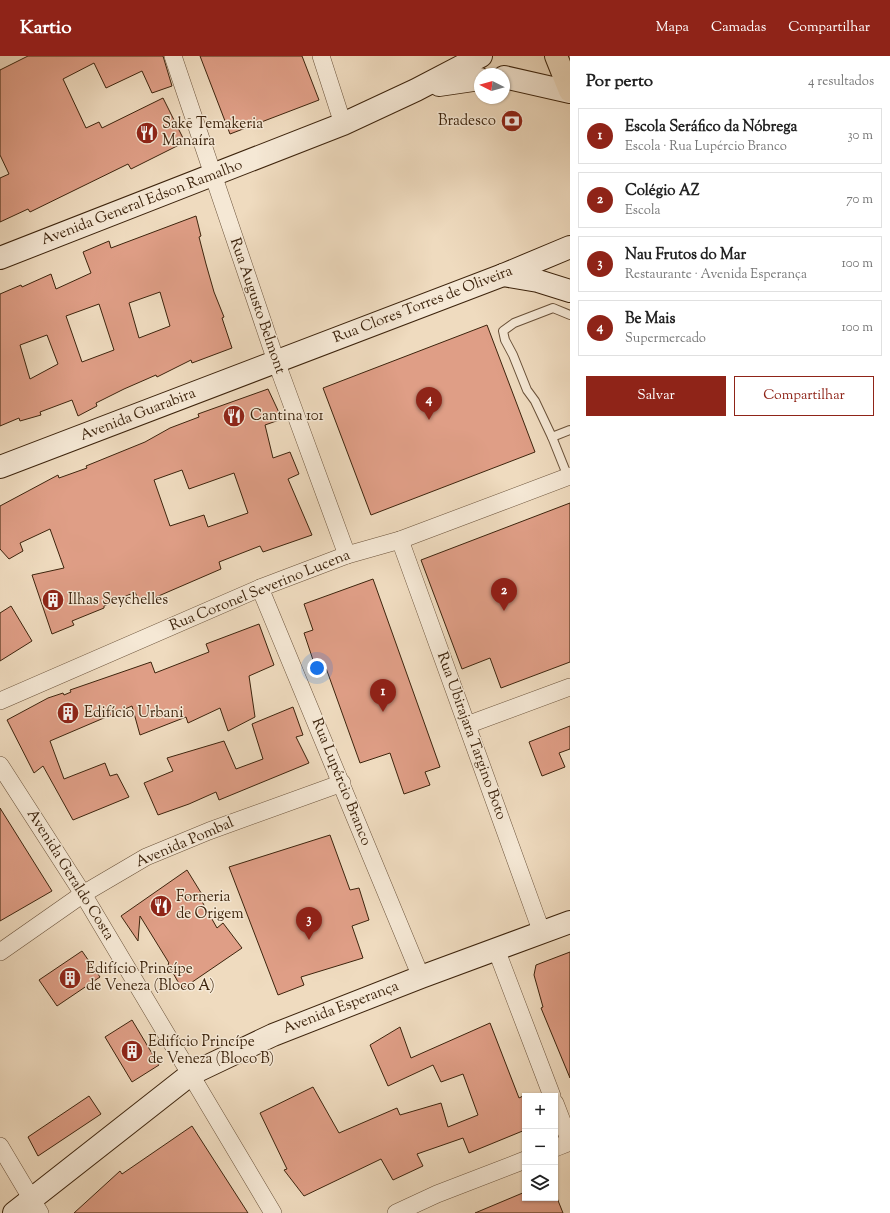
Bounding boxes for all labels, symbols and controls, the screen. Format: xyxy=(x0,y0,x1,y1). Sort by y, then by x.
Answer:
text: Kartio xyxy=(20,15,72,42)
text: Mapa xyxy=(656,18,689,38)
text: Camadas xyxy=(711,18,766,38)
text: Compartilhar xyxy=(788,18,870,38)
north arrow xyxy=(474,68,510,104)
text: Por perto xyxy=(586,70,653,94)
text: 4 resultados xyxy=(808,73,874,91)
bank icon: Bradesco xyxy=(499,108,525,134)
place label: Bradesco xyxy=(438,111,496,132)
place label: Sakē Temakeria Manaíra xyxy=(162,114,263,152)
text: Escola Seráfico da Nóbrega xyxy=(625,117,797,138)
restaurant icon: Sakē Temakeria Manaíra xyxy=(134,120,160,146)
text: 1 xyxy=(598,127,602,145)
text: 30 m xyxy=(847,127,873,145)
text: Escola · Rua Lupércio Branco xyxy=(625,138,787,156)
street label: Avenida General Edson Ramalho xyxy=(38,155,246,251)
text: Colégio AZ xyxy=(625,181,699,202)
text: 2 xyxy=(597,191,603,209)
text: 70 m xyxy=(846,191,873,209)
text: Escola xyxy=(625,202,661,220)
street label: Rua Augusto Belmont xyxy=(224,235,290,377)
text: Nau Frutos do Mar xyxy=(625,245,746,266)
text: 3 xyxy=(597,255,603,273)
text: 100 m xyxy=(841,255,873,273)
street label: Rua Clores Torres de Oliveira xyxy=(330,261,516,349)
text: Restaurante · Avenida Esperança xyxy=(625,266,807,284)
text: Be Mais xyxy=(625,309,676,330)
text: 4 xyxy=(597,319,603,337)
text: 100 m xyxy=(841,319,873,337)
text: Supermercado xyxy=(625,330,706,348)
button: Salvar xyxy=(586,376,726,416)
button: Compartilhar xyxy=(734,376,874,416)
street label: Avenida Guarabira xyxy=(77,383,199,447)
pin: 4 xyxy=(416,387,442,420)
restaurant icon: Cantina 101 xyxy=(221,403,247,429)
place label: Cantina 101 xyxy=(250,406,324,427)
street label: Rua Coronel Severino Lucena xyxy=(167,545,354,637)
pin: 2 xyxy=(491,578,517,611)
building icon: Ilhas Seychelles xyxy=(40,587,66,613)
place label: Ilhas Seychelles xyxy=(68,590,168,611)
street label: Rua Ubirajara Targino Boto xyxy=(431,649,511,823)
your location xyxy=(307,658,327,678)
pin: 1 xyxy=(370,679,396,712)
building icon: Edifício Urbani xyxy=(55,700,81,726)
place label: Edifício Urbani xyxy=(84,703,183,724)
street label: Rua Lupércio Branco xyxy=(306,715,376,849)
street label: Avenida Geraldo Costa xyxy=(21,806,119,945)
street label: Avenida Pombal xyxy=(133,813,237,873)
place label: Forneria de Origem xyxy=(176,887,244,925)
restaurant icon: Forneria de Origem xyxy=(148,893,174,919)
pin: 3 xyxy=(296,907,322,940)
place label: Edifício Princípe de Veneza (Bloco A) xyxy=(86,959,215,997)
building icon: Edifício Princípe de Veneza (Bloco A) xyxy=(57,965,83,991)
street label: Avenida Esperança xyxy=(280,976,402,1040)
place label: Edifício Princípe de Veneza (Bloco B) xyxy=(148,1032,274,1070)
building icon: Edifício Princípe de Veneza (Bloco B) xyxy=(119,1038,145,1064)
map controls xyxy=(522,1093,558,1201)
button: + xyxy=(522,1093,558,1129)
button: − xyxy=(522,1129,558,1165)
button: layers xyxy=(522,1165,558,1201)

